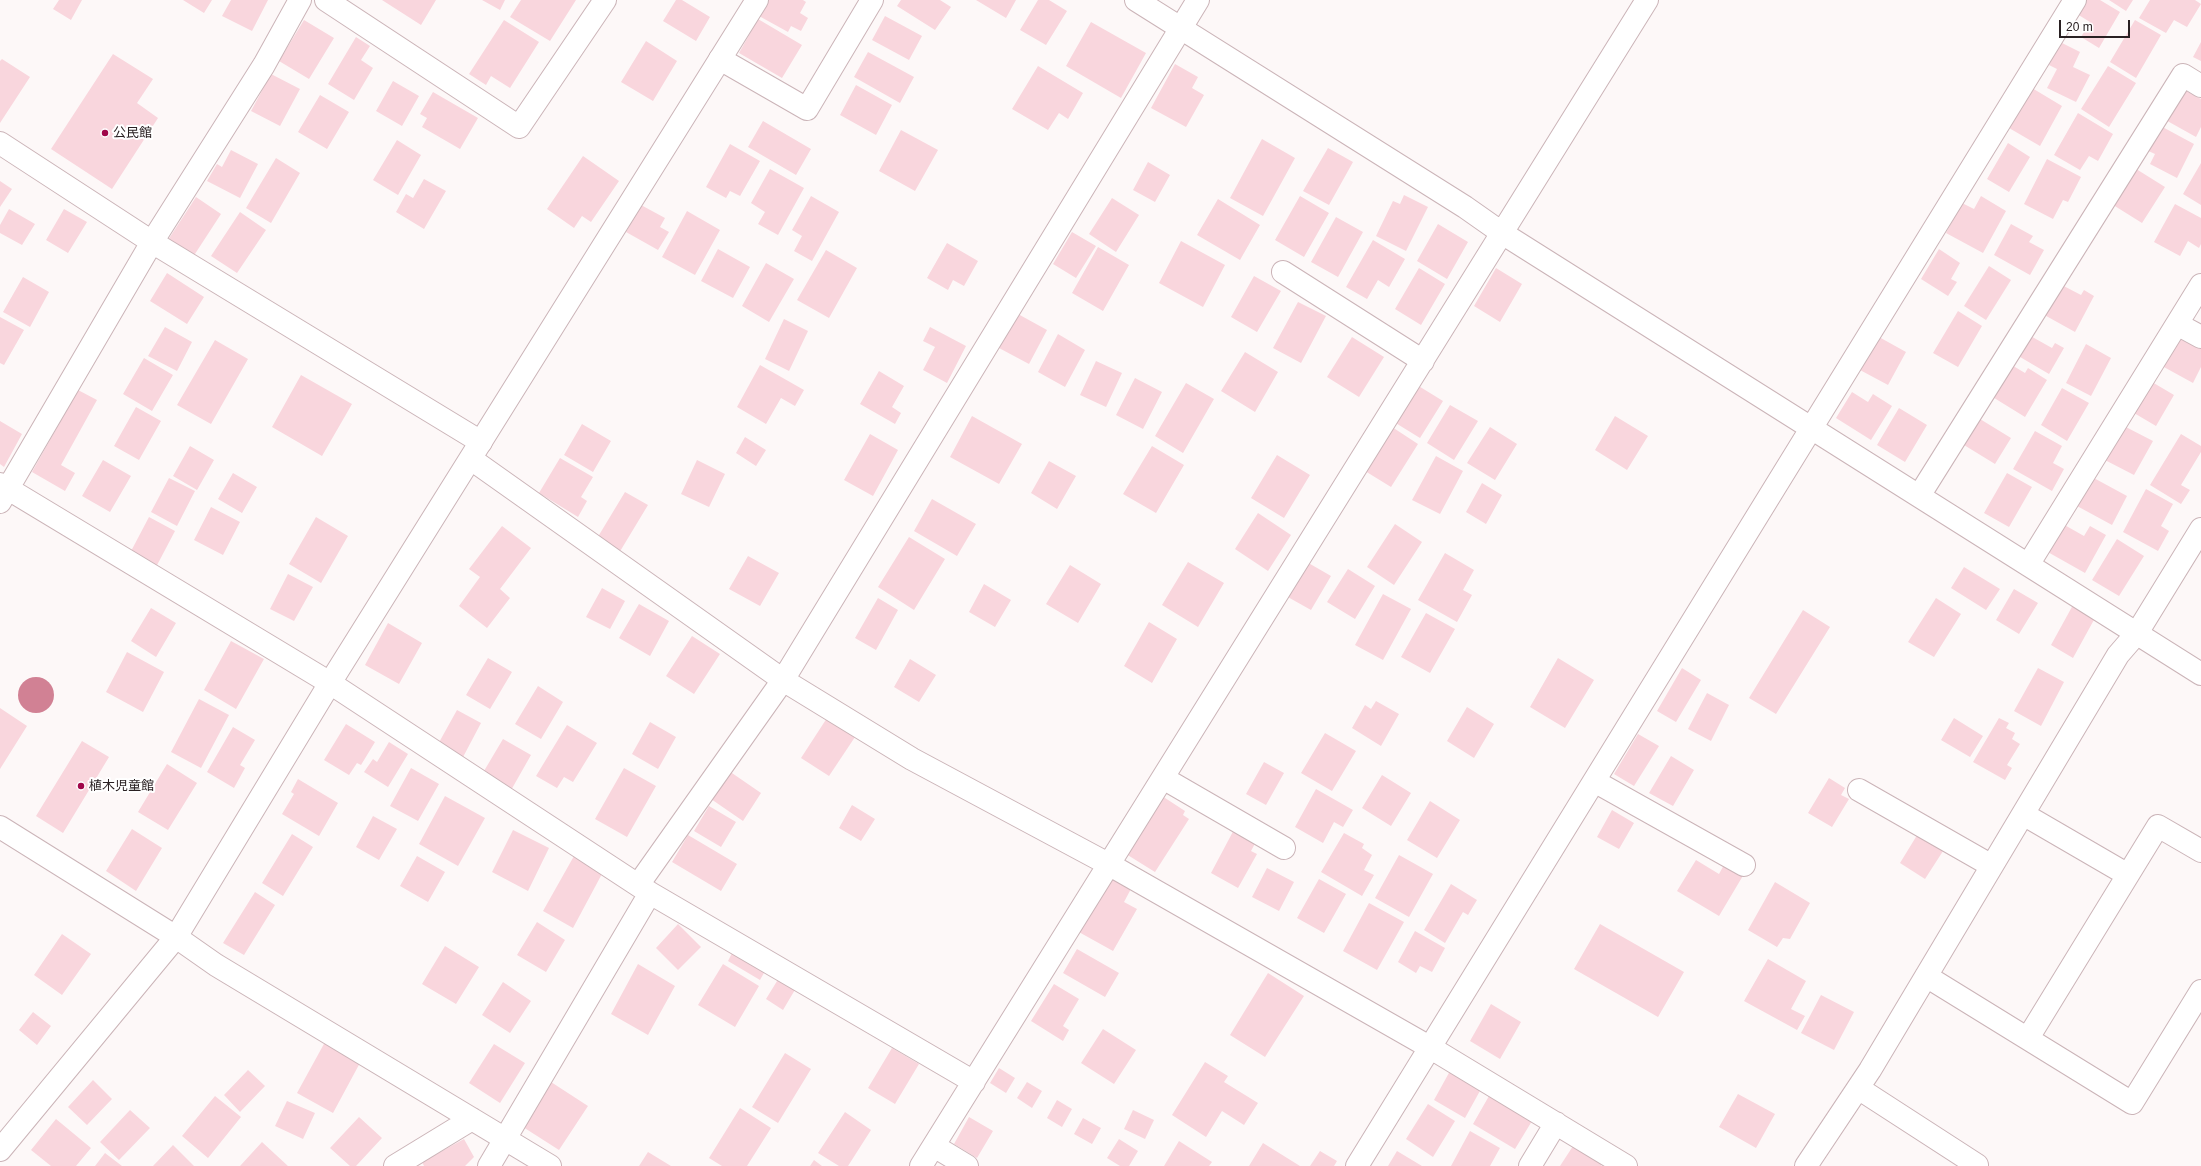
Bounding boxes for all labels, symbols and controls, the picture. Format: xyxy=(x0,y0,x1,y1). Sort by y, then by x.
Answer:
scale bar xyxy=(2061,12,2132,38)
text: 20 m xyxy=(2066,20,2093,34)
place label: 公民館 xyxy=(113,125,152,141)
marker: 公民館 xyxy=(100,128,110,138)
place label: 植木児童館 xyxy=(89,778,154,794)
marker: 植木児童館 xyxy=(76,781,86,791)

